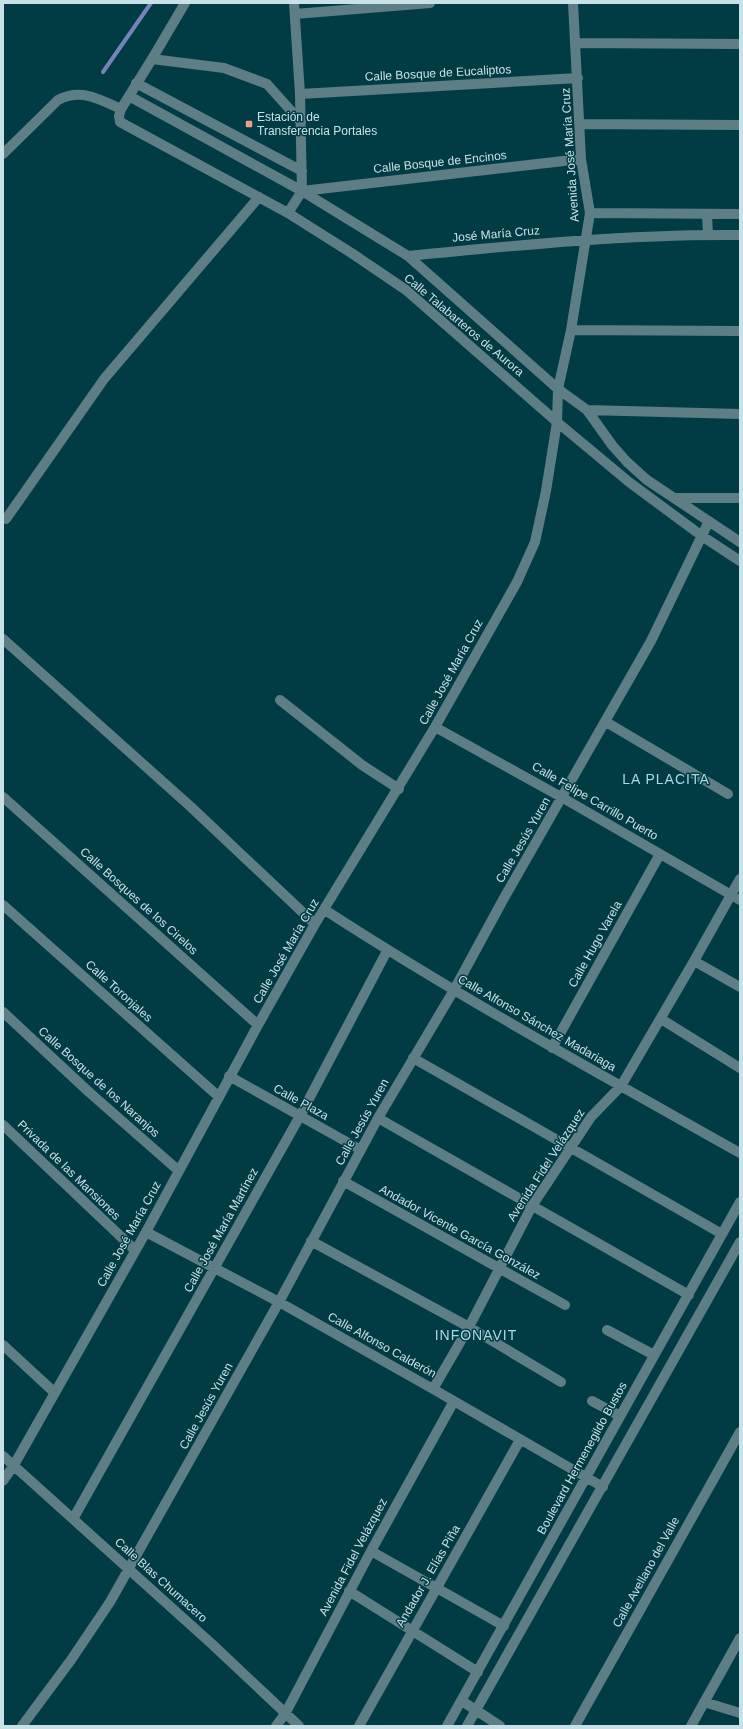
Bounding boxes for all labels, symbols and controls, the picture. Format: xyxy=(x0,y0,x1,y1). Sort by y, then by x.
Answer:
street label: Calle Bosque de Eucaliptos xyxy=(364,62,512,84)
street label: Avenida José María Cruz xyxy=(558,87,582,223)
place label: Estación de Transferencia Portales xyxy=(257,110,377,138)
marker: Estación de Transferencia Portales xyxy=(244,119,254,129)
street label: Calle Bosque de Encinos xyxy=(373,148,507,176)
street label: José María Cruz xyxy=(452,223,540,245)
street label: Calle Talabarteros de Aurora xyxy=(401,271,527,379)
street label: Calle José María Cruz xyxy=(416,617,486,727)
street label: Calle Felipe Carrillo Puerto xyxy=(529,759,661,843)
district label: LA PLACITA xyxy=(622,771,710,787)
street label: Calle Jesús Yuren xyxy=(493,795,553,885)
street label: Calle Bosques de los Cirelos xyxy=(77,844,201,958)
street label: Calle José María Cruz xyxy=(250,896,322,1006)
street label: Calle Hugo Varela xyxy=(565,898,625,990)
street label: Calle Toronjales xyxy=(83,957,155,1025)
street label: Calle Alfonso Sánchez Madariaga xyxy=(456,972,619,1074)
street label: Calle Bosque de los Naranjos xyxy=(36,1024,162,1140)
street label: Calle Jesús Yuren xyxy=(332,1076,392,1168)
street label: Calle Plaza xyxy=(271,1081,331,1123)
street label: Avenida Fidel Velázquez xyxy=(504,1106,588,1224)
street label: Privada de las Mansiones xyxy=(15,1117,123,1223)
street label: Calle José María Martínez xyxy=(181,1165,261,1295)
street label: Calle José María Cruz xyxy=(94,1179,164,1289)
street label: Andador Vicente García González xyxy=(377,1182,543,1282)
street label: Calle Alfonso Calderón xyxy=(325,1309,439,1381)
district label: INFONAVIT xyxy=(435,1327,517,1343)
street label: Calle Jesús Yuren xyxy=(176,1360,236,1452)
street label: Boulevard Hermenegildo Bustos xyxy=(534,1379,630,1537)
street label: Avenida Fidel Velázquez xyxy=(316,1496,390,1618)
street label: Calle Avellano del Valle xyxy=(610,1514,682,1630)
street label: Andador J. Elías Piña xyxy=(393,1522,463,1629)
street label: Calle Blas Chumacero xyxy=(112,1535,210,1625)

